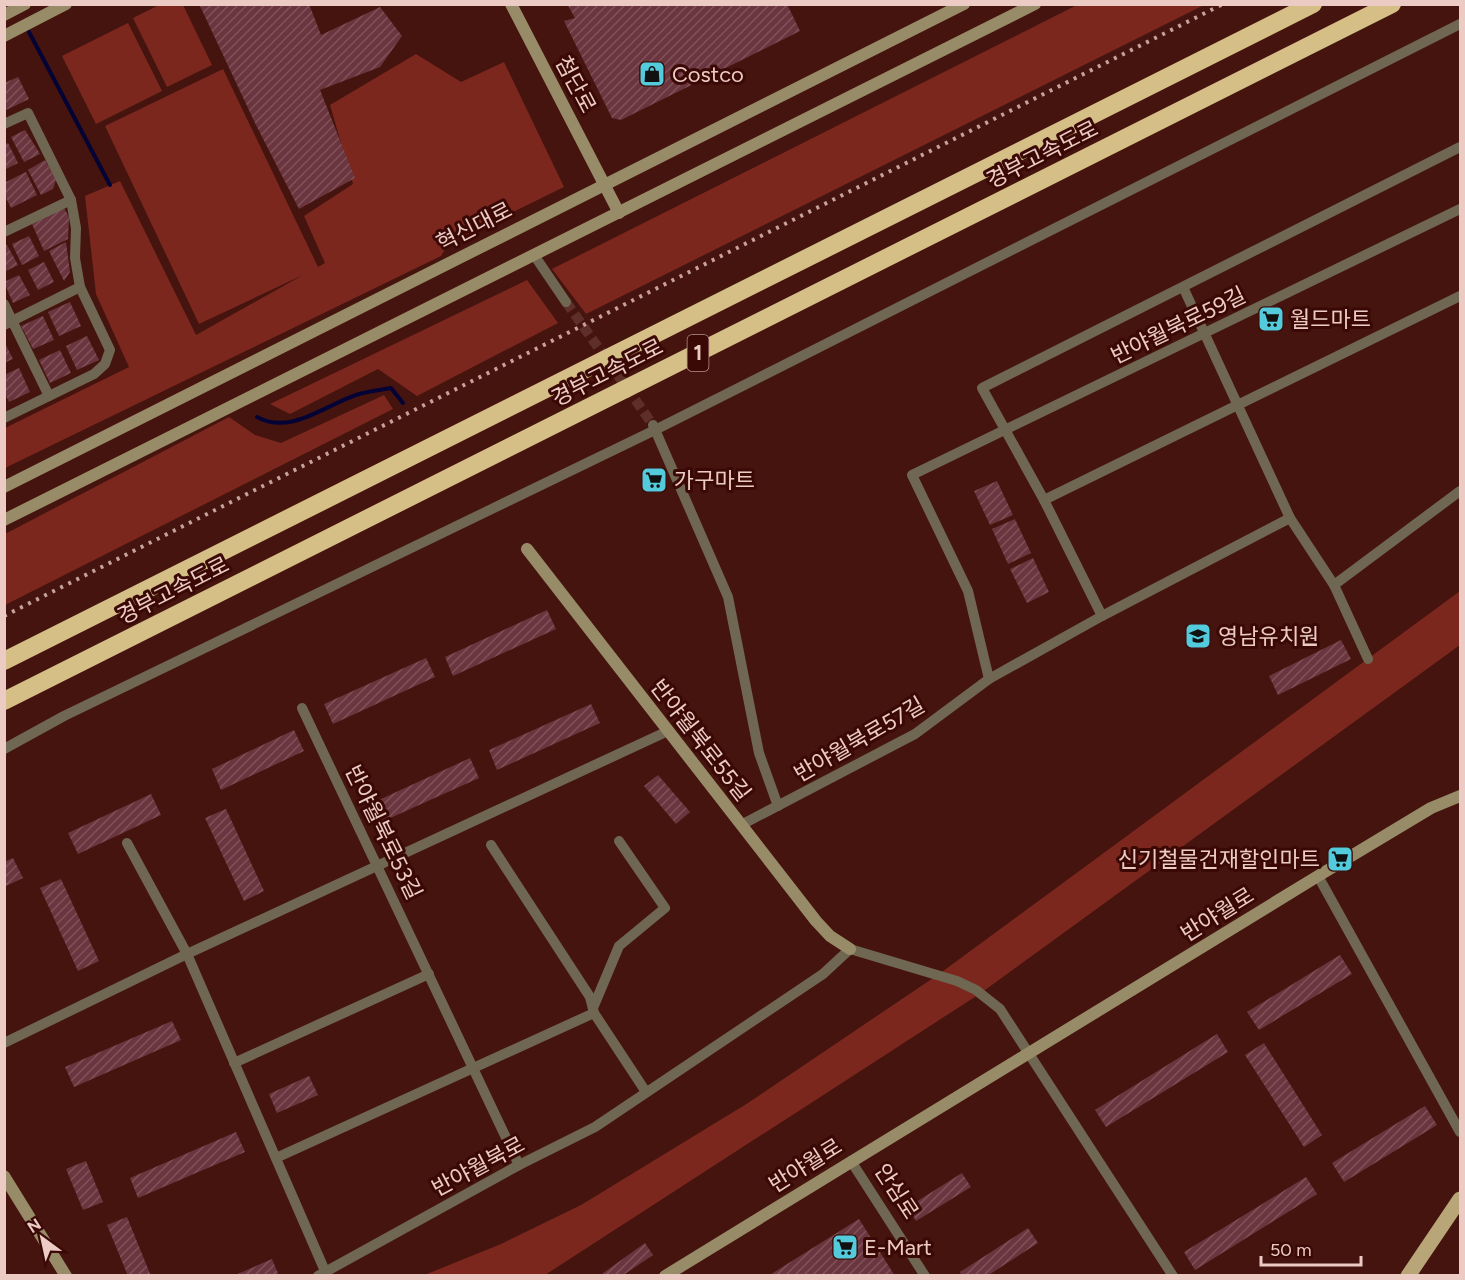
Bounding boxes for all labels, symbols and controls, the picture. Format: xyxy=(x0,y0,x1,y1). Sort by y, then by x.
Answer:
street label: 첨단로 xyxy=(549,51,602,117)
shop icon: Costco xyxy=(637,59,667,89)
place label: Costco xyxy=(672,61,744,88)
street label: 경부고속도로 xyxy=(982,115,1102,194)
street label: 혁신대로 xyxy=(432,196,516,257)
street label: 반야월북로59길 xyxy=(1106,281,1250,370)
supermarket icon: 월드마트 xyxy=(1256,304,1286,334)
place label: 월드마트 xyxy=(1290,306,1371,333)
street label: 경부고속도로 xyxy=(547,333,667,412)
road number: 1 xyxy=(688,335,708,371)
supermarket icon: 가구마트 xyxy=(639,465,669,495)
place label: 가구마트 xyxy=(674,467,755,494)
street label: 경부고속도로 xyxy=(113,551,233,630)
school or university icon: 영남유치원 xyxy=(1183,621,1213,651)
place label: 영남유치원 xyxy=(1218,623,1319,650)
street label: 반야월북로55길 xyxy=(645,674,756,806)
street label: 반야월북로57길 xyxy=(789,691,929,788)
street label: 반야월북로53길 xyxy=(339,761,428,904)
supermarket icon: 신기철물건재할인마트 xyxy=(1325,844,1355,874)
place label: 신기철물건재할인마트 xyxy=(1118,846,1320,873)
street label: 반야월로 xyxy=(1176,882,1259,947)
street label: 반야월북로 xyxy=(427,1131,529,1202)
street label: 반야월로 xyxy=(764,1133,847,1198)
street label: 안심로 xyxy=(869,1158,924,1224)
north arrow xyxy=(12,1208,72,1268)
text: N xyxy=(24,1215,44,1237)
scale bar xyxy=(1261,1229,1362,1267)
supermarket icon: E-Mart xyxy=(830,1232,860,1262)
place label: E-Mart xyxy=(864,1234,932,1261)
text: 50 m xyxy=(1270,1239,1312,1261)

